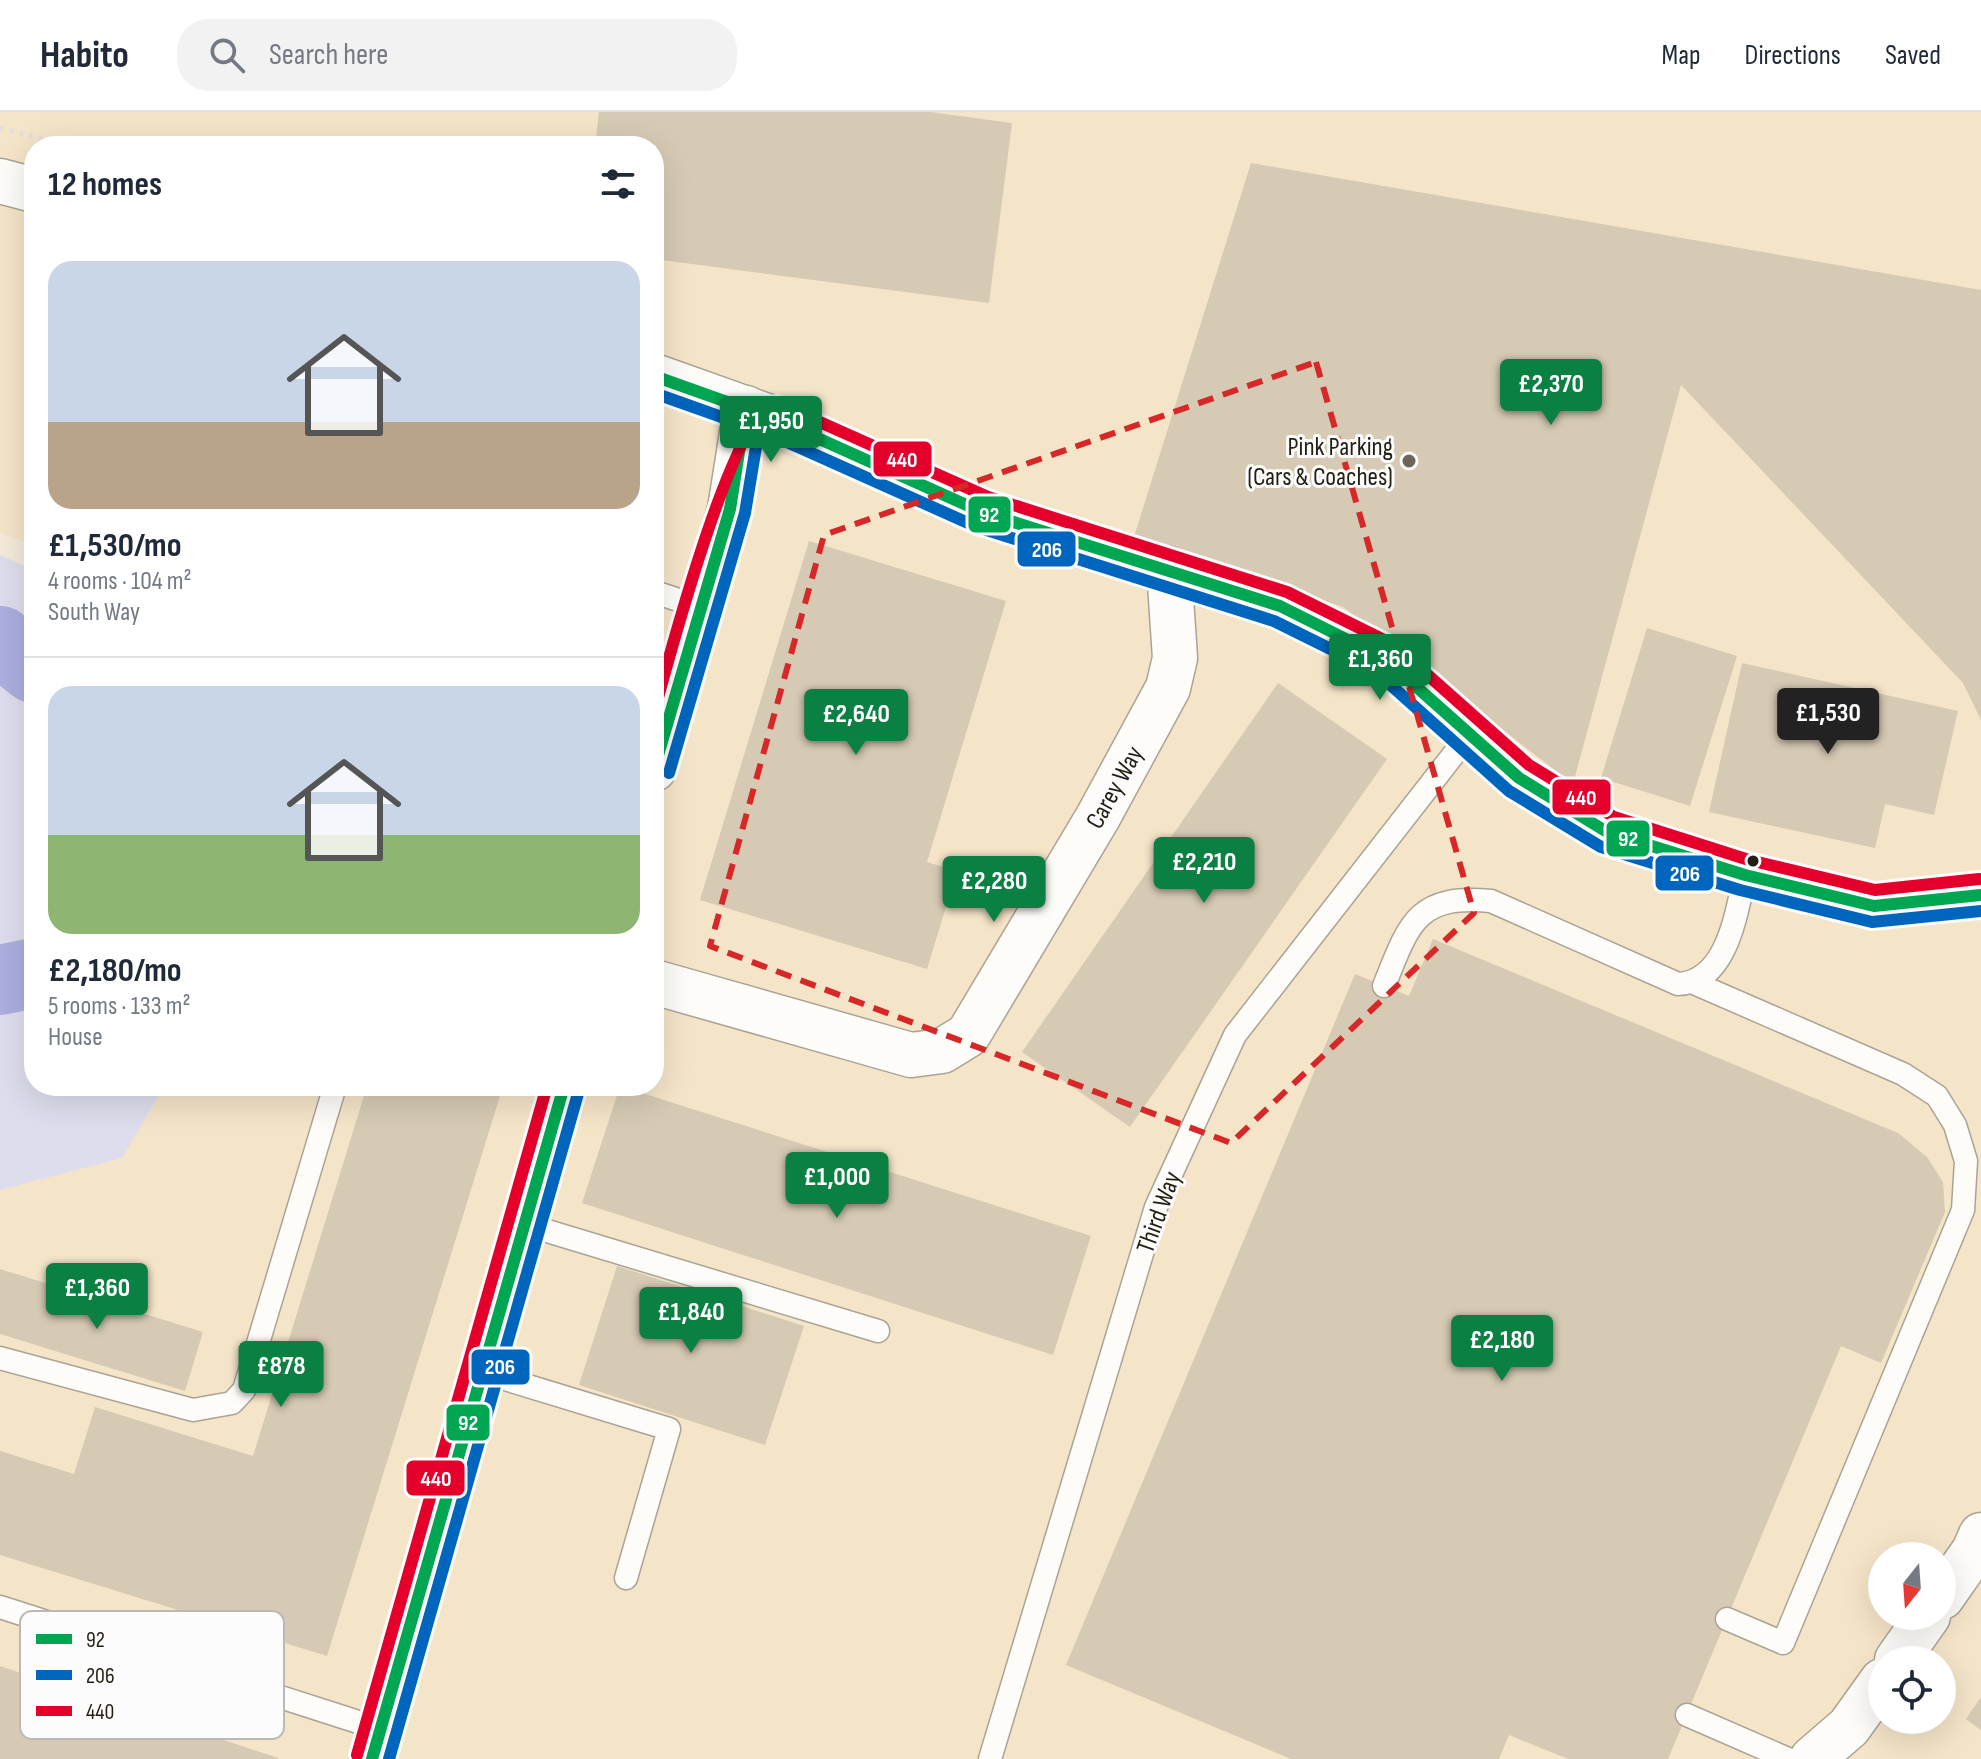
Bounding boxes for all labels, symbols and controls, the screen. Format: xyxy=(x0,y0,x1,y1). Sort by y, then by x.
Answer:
search box xyxy=(177,19,737,91)
text: Habito xyxy=(40,33,129,78)
icon: search xyxy=(205,33,249,77)
text: Search here xyxy=(269,37,388,73)
text: Map xyxy=(1662,39,1701,72)
text: Directions xyxy=(1745,39,1841,72)
text: Saved xyxy=(1885,39,1941,72)
icon: filters xyxy=(596,162,640,206)
text: 12 homes xyxy=(48,164,162,205)
icon: home xyxy=(272,313,416,457)
pin: £2,370 xyxy=(1486,359,1616,427)
text: £2,370 xyxy=(1518,369,1584,400)
pin: £1,950 xyxy=(706,396,836,464)
text: £1,950 xyxy=(738,406,804,437)
place label: Pink Parking (Cars & Coaches) xyxy=(1247,432,1393,493)
line badge: 440 xyxy=(872,440,933,478)
text: 440 xyxy=(886,447,918,474)
marker: Pink Parking (Cars & Coaches) xyxy=(1400,452,1418,470)
line badge: 92 xyxy=(967,495,1012,534)
text: 92 xyxy=(979,502,999,529)
text: £1,530/mo xyxy=(48,525,181,566)
line badge: 206 xyxy=(1016,530,1077,568)
text: 206 xyxy=(1032,537,1062,564)
text: 4 rooms · 104 m² xyxy=(48,566,192,597)
text: South Way xyxy=(48,597,140,628)
pin: £1,360 xyxy=(1315,634,1445,702)
text: £1,360 xyxy=(1347,644,1413,675)
pin: £1,530 xyxy=(1763,688,1893,756)
pin: £2,640 xyxy=(791,689,921,757)
text: £1,530 xyxy=(1795,698,1861,729)
text: £2,640 xyxy=(822,699,890,730)
icon: home xyxy=(272,738,416,882)
street label: Carey Way xyxy=(1080,741,1151,834)
line badge: 440 xyxy=(1551,778,1612,816)
text: 440 xyxy=(1565,785,1597,812)
line badge: 92 xyxy=(1605,819,1651,858)
text: 92 xyxy=(1618,826,1638,853)
pin: £2,210 xyxy=(1139,837,1269,905)
text: £2,210 xyxy=(1172,847,1236,878)
unlabelled marker xyxy=(1745,853,1761,869)
line badge: 206 xyxy=(1654,854,1715,892)
pin: £2,280 xyxy=(929,856,1059,924)
text: 206 xyxy=(1670,861,1700,888)
text: £2,280 xyxy=(961,866,1027,897)
text: £2,180/mo xyxy=(48,950,182,991)
text: 5 rooms · 133 m² xyxy=(48,991,190,1022)
text: House xyxy=(48,1022,103,1053)
pin: £1,000 xyxy=(772,1152,902,1220)
text: £1,000 xyxy=(804,1162,871,1193)
street label: Third Way xyxy=(1130,1168,1188,1257)
pin: £1,360 xyxy=(32,1263,162,1331)
text: £1,360 xyxy=(64,1273,130,1304)
pin: £1,840 xyxy=(626,1287,756,1355)
text: £1,840 xyxy=(657,1297,725,1328)
pin: £2,180 xyxy=(1437,1315,1567,1383)
text: £2,180 xyxy=(1469,1325,1535,1356)
pin: £878 xyxy=(234,1341,328,1409)
line badge: 206 xyxy=(470,1348,531,1386)
text: £878 xyxy=(257,1351,305,1382)
text: 206 xyxy=(485,1354,515,1381)
line badge: 92 xyxy=(445,1403,491,1442)
text: 92 xyxy=(458,1410,478,1437)
line badge: 440 xyxy=(405,1459,466,1497)
text: 440 xyxy=(420,1466,452,1493)
north arrow xyxy=(1868,1542,1956,1630)
map controls xyxy=(1868,1542,1956,1734)
legend xyxy=(20,1611,284,1739)
text: 92 xyxy=(86,1627,105,1654)
button: locate xyxy=(1868,1646,1956,1734)
text: 206 xyxy=(86,1663,115,1690)
text: 440 xyxy=(86,1699,114,1726)

